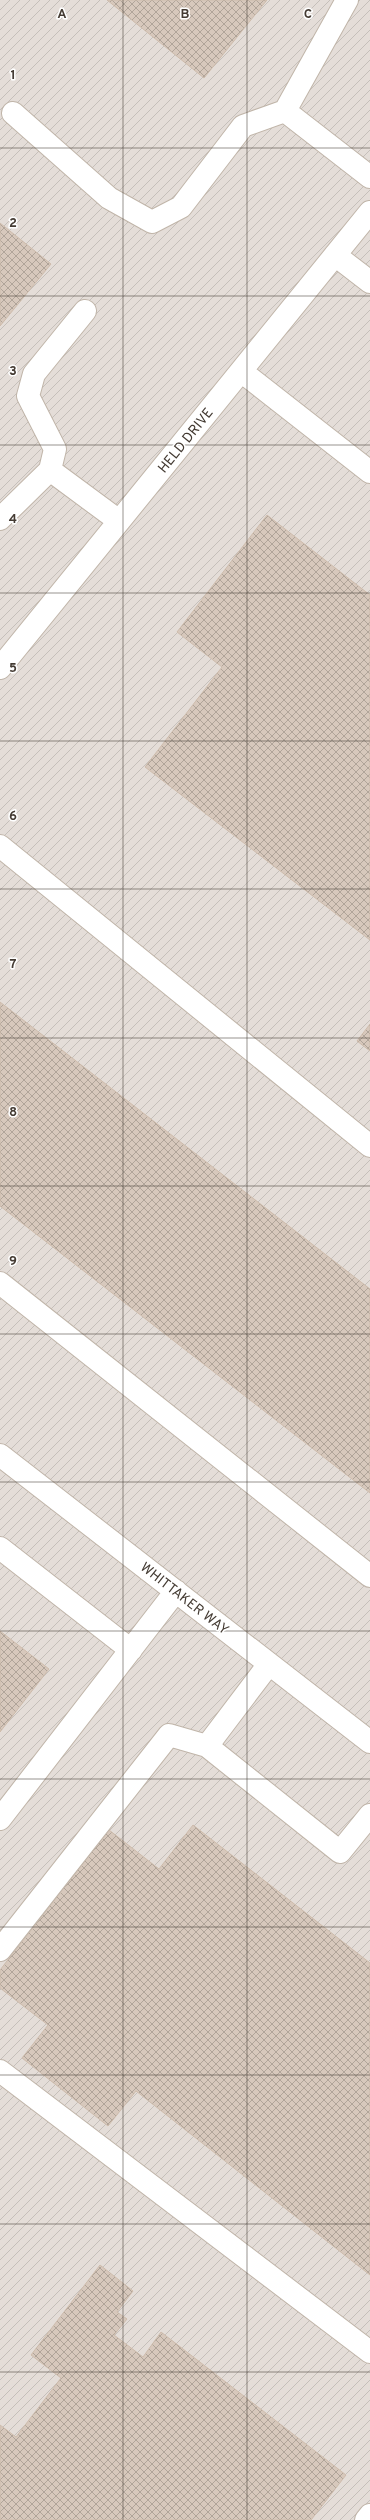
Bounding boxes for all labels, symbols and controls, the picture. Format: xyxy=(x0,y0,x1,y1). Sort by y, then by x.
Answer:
text: A xyxy=(57,7,67,23)
text: B xyxy=(181,7,190,23)
text: C xyxy=(304,7,312,23)
text: 1 xyxy=(10,68,16,84)
text: 2 xyxy=(9,216,17,232)
text: 3 xyxy=(9,364,17,380)
street label: HELD DRIVE xyxy=(155,405,218,477)
text: 4 xyxy=(9,512,17,528)
text: 5 xyxy=(9,661,17,677)
text: 6 xyxy=(9,809,17,825)
text: 7 xyxy=(10,957,17,973)
text: 8 xyxy=(9,1105,17,1121)
text: 9 xyxy=(9,1254,17,1270)
street label: WHITTAKER WAY xyxy=(136,1559,232,1639)

